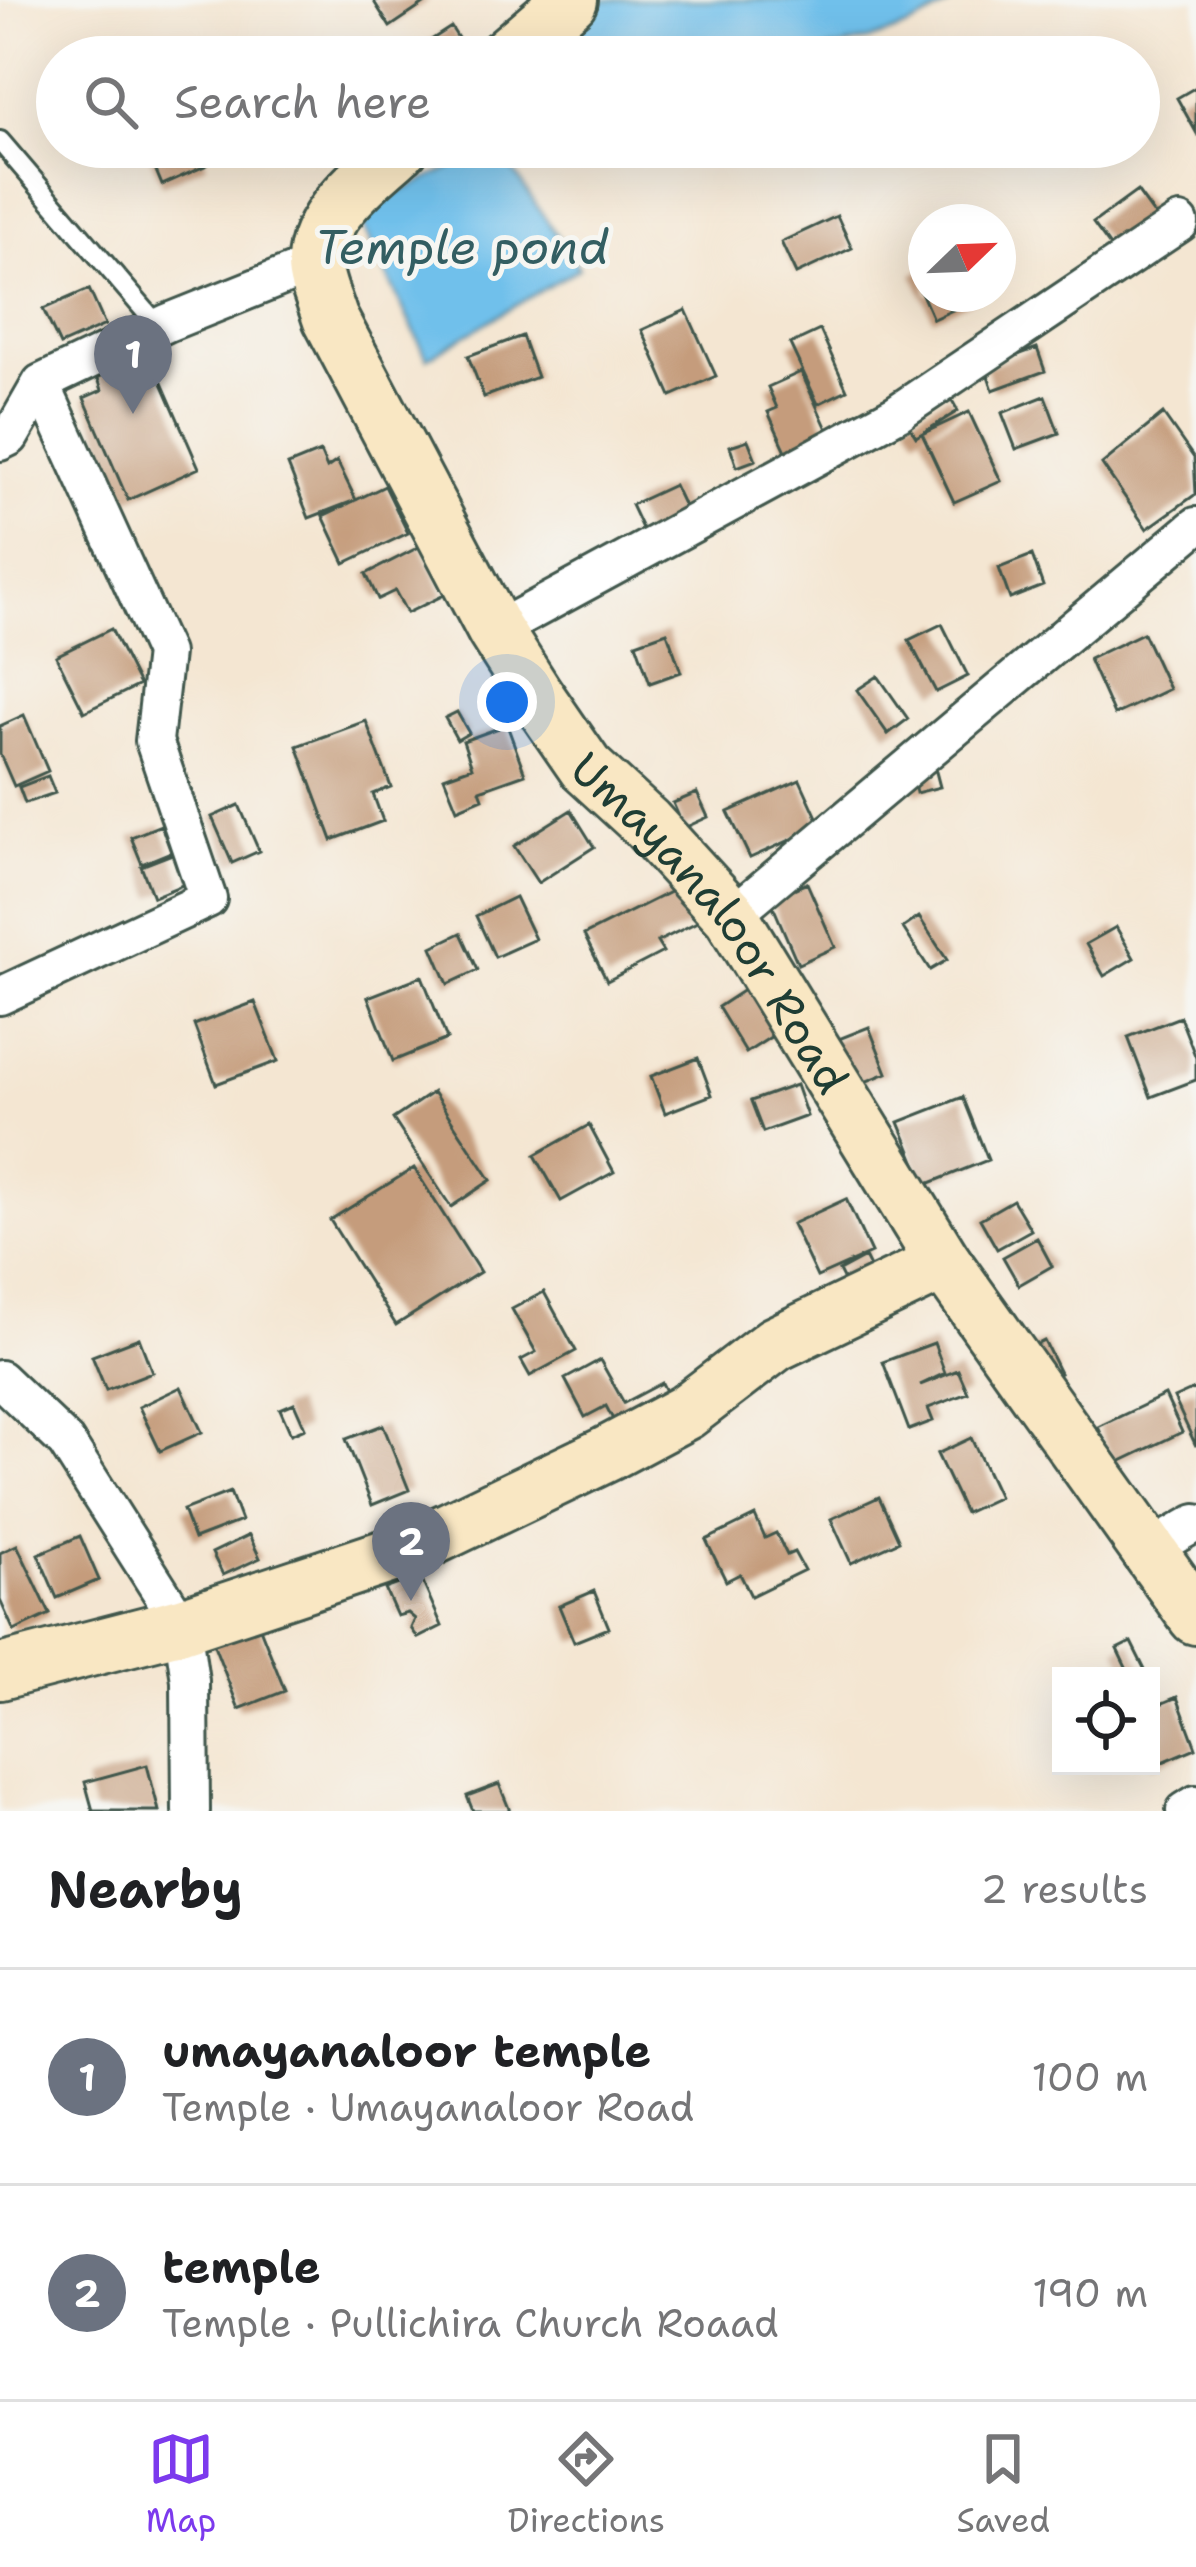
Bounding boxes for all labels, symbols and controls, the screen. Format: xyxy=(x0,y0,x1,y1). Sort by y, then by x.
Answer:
search box xyxy=(36,36,1160,168)
icon: search xyxy=(78,69,144,135)
text: Search here xyxy=(174,72,431,132)
north arrow xyxy=(908,204,1016,312)
water label: Temple pond xyxy=(315,215,610,279)
pin: 1 xyxy=(94,315,172,414)
your location xyxy=(477,672,537,732)
street label: Umayanaloor Road xyxy=(558,739,863,1105)
pin: 2 xyxy=(372,1502,450,1601)
map controls xyxy=(1052,1667,1160,1775)
button: locate xyxy=(1052,1667,1160,1775)
text: Nearby xyxy=(48,1855,243,1923)
text: 2 results xyxy=(981,1863,1148,1915)
text: umayanaloor temple xyxy=(162,2021,651,2081)
text: 1 xyxy=(78,2051,96,2103)
text: 100 m xyxy=(1032,2051,1148,2103)
text: Temple · Umayanaloor Road xyxy=(162,2081,694,2133)
text: temple xyxy=(162,2237,321,2297)
text: 2 xyxy=(73,2267,101,2319)
text: 190 m xyxy=(1032,2267,1148,2319)
text: Temple · Pullichira Church Roaad xyxy=(162,2297,779,2349)
tab: Map xyxy=(146,2426,216,2543)
tab: Directions xyxy=(508,2426,665,2543)
tab: Saved xyxy=(957,2426,1050,2543)

